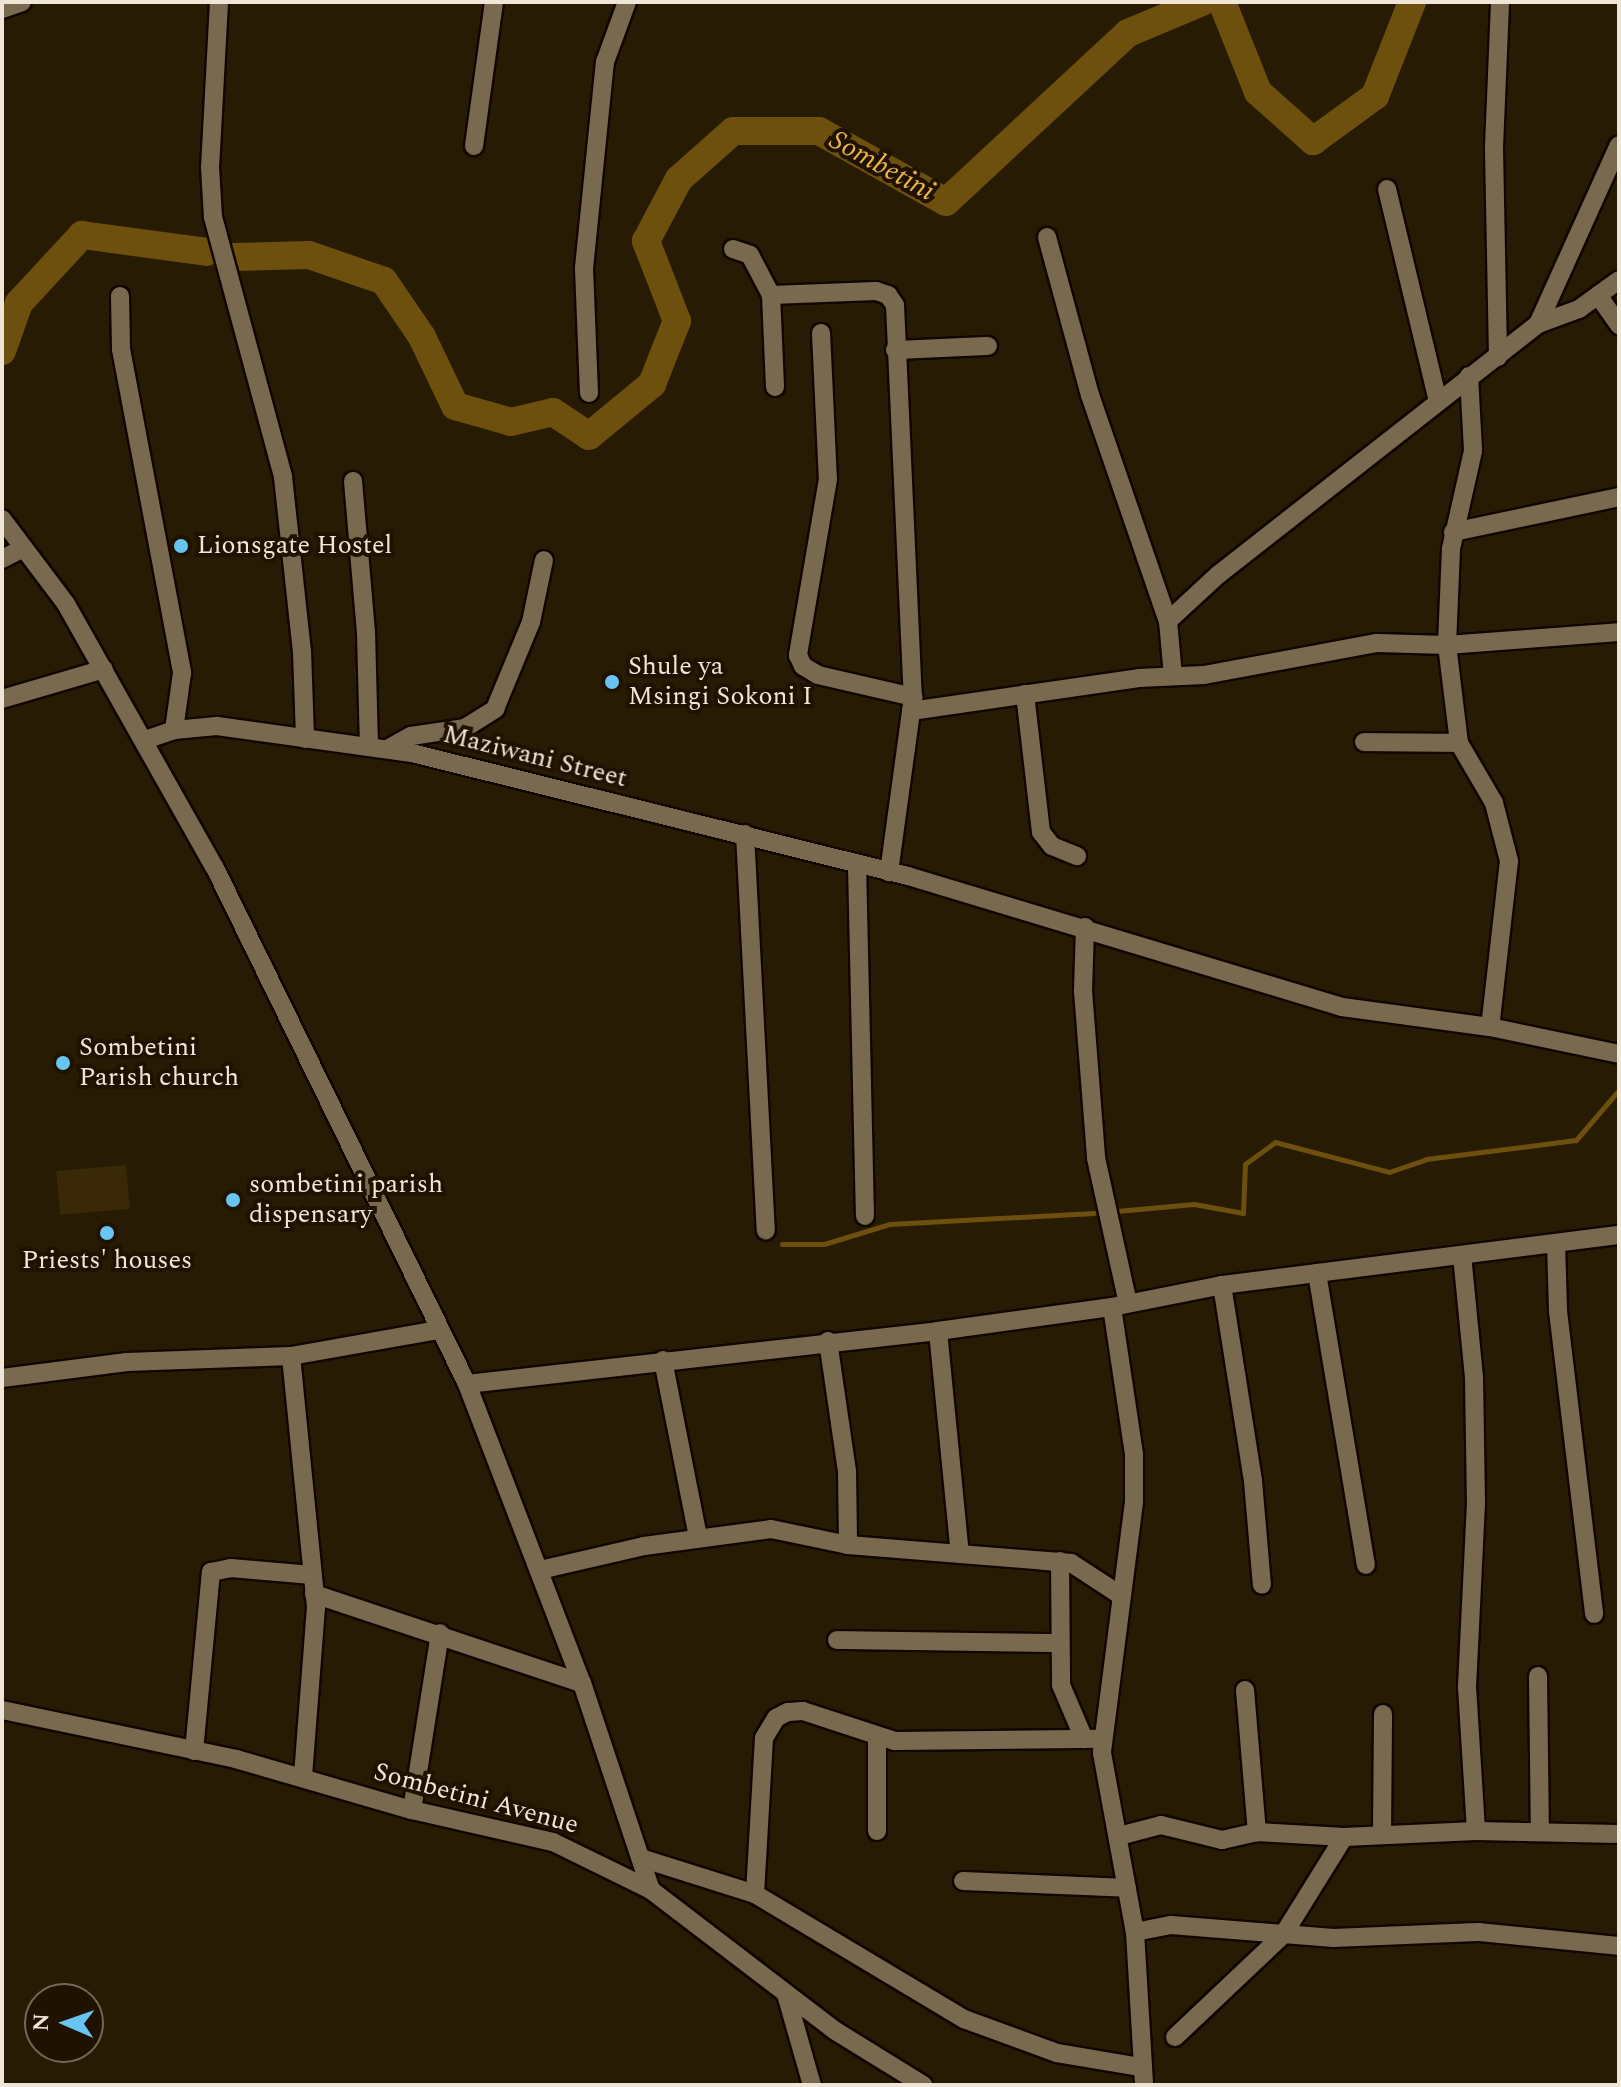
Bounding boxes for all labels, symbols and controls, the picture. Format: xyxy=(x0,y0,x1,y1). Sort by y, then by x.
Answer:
water label: Sombetini xyxy=(823,123,941,209)
place label: Lionsgate Hostel xyxy=(197,530,392,562)
marker: Lionsgate Hostel xyxy=(172,537,190,555)
place label: Shule ya Msingi Sokoni I xyxy=(628,651,812,712)
marker: Shule ya Msingi Sokoni I xyxy=(603,673,621,691)
street label: Maziwani Street xyxy=(440,719,630,795)
place label: Sombetini Parish church xyxy=(79,1032,239,1094)
marker: Sombetini Parish church xyxy=(54,1054,72,1072)
place label: sombetini parish dispensary xyxy=(249,1169,443,1230)
marker: sombetini parish dispensary xyxy=(224,1191,242,1209)
marker: Priests' houses xyxy=(98,1224,116,1242)
place label: Priests' houses xyxy=(22,1245,192,1277)
street label: Sombetini Avenue xyxy=(370,1757,582,1841)
north arrow xyxy=(24,1983,104,2063)
text: N xyxy=(25,2013,58,2032)

